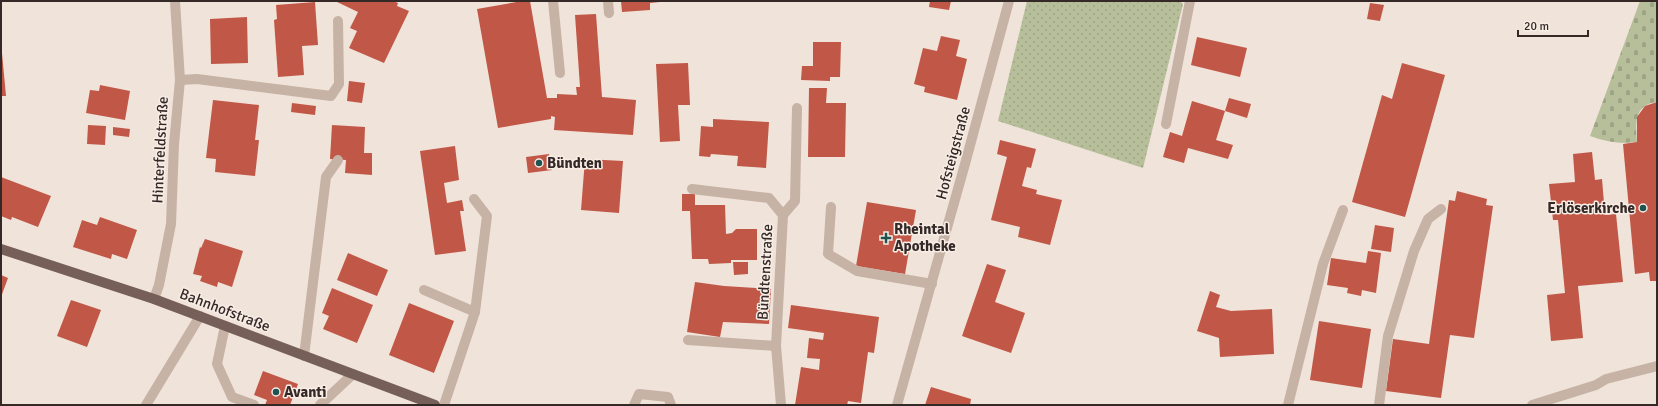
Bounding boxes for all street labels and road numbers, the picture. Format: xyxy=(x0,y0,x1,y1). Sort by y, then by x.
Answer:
street label: Hinterfeldstraße xyxy=(148,96,172,204)
street label: Hofsteigstraße xyxy=(932,104,974,202)
street label: Bündtenstraße xyxy=(754,224,776,320)
street label: Bahnhofstraße xyxy=(177,284,273,336)

